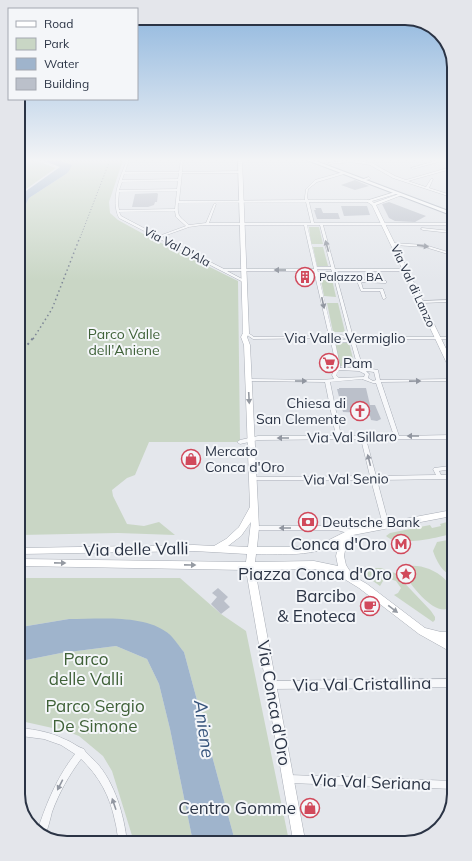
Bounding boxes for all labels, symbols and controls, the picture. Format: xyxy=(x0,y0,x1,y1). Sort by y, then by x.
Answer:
legend xyxy=(8,8,138,100)
text: Road xyxy=(44,16,73,31)
text: Park xyxy=(44,36,70,51)
text: Water xyxy=(44,56,80,71)
text: Building xyxy=(44,76,89,91)
street label: Via Val D'Ala xyxy=(141,223,213,270)
one-way arrow xyxy=(324,240,330,252)
street label: Via Val di Lanzo xyxy=(388,242,439,330)
one-way arrow xyxy=(417,243,429,249)
building icon: Palazzo BA xyxy=(294,266,316,288)
one-way arrow xyxy=(273,267,286,273)
place label: Palazzo BA xyxy=(319,269,383,284)
one-way arrow xyxy=(321,297,327,309)
park label: Parco Valle dell'Aniene xyxy=(88,325,160,359)
street label: Via Valle Vermiglio xyxy=(285,329,405,347)
supermarket icon: Pam xyxy=(318,352,340,374)
place label: Pam xyxy=(343,354,372,372)
one-way arrow xyxy=(295,378,308,384)
one-way arrow xyxy=(409,378,422,384)
one-way arrow xyxy=(245,392,252,404)
place label: Chiesa di San Clemente xyxy=(256,394,346,428)
church icon: Chiesa di San Clemente xyxy=(349,400,371,422)
street label: Via Val Sillaro xyxy=(307,427,397,447)
one-way arrow xyxy=(406,433,419,439)
one-way arrow xyxy=(276,435,289,441)
place label: Mercato Conca d'Oro xyxy=(205,442,285,476)
shop icon: Mercato Conca d'Oro xyxy=(180,448,202,470)
one-way arrow xyxy=(366,454,372,466)
street label: Via Val Senio xyxy=(303,469,389,489)
bank icon: Deutsche Bank xyxy=(297,511,319,533)
place label: Deutsche Bank xyxy=(322,513,421,531)
one-way arrow xyxy=(278,525,291,531)
place label: Conca d'Oro xyxy=(290,533,387,554)
metro station icon: Conca d'Oro xyxy=(390,533,412,555)
street label: Via delle Valli xyxy=(83,537,189,560)
one-way arrow xyxy=(54,560,67,566)
one-way arrow xyxy=(184,562,197,568)
place label: Piazza Conca d'Oro xyxy=(238,563,392,584)
place icon: Piazza Conca d'Oro xyxy=(395,563,417,585)
place label: Barcibo & Enoteca xyxy=(277,585,356,626)
cafe icon: Barcibo & Enoteca xyxy=(359,595,381,617)
one-way arrow xyxy=(387,605,398,613)
street label: Via Conca d'Oro xyxy=(253,639,296,767)
park label: Parco delle Valli xyxy=(49,648,123,689)
street label: Via Val Cristallina xyxy=(292,672,432,695)
park label: Parco Sergio De Simone xyxy=(45,695,145,736)
water label: Aniene xyxy=(189,698,220,760)
street label: Via Val Seriana xyxy=(310,769,432,794)
one-way arrow xyxy=(56,779,63,791)
place label: Centro Gomme xyxy=(178,797,296,818)
shop icon: Centro Gomme xyxy=(299,797,321,819)
one-way arrow xyxy=(110,798,116,810)

